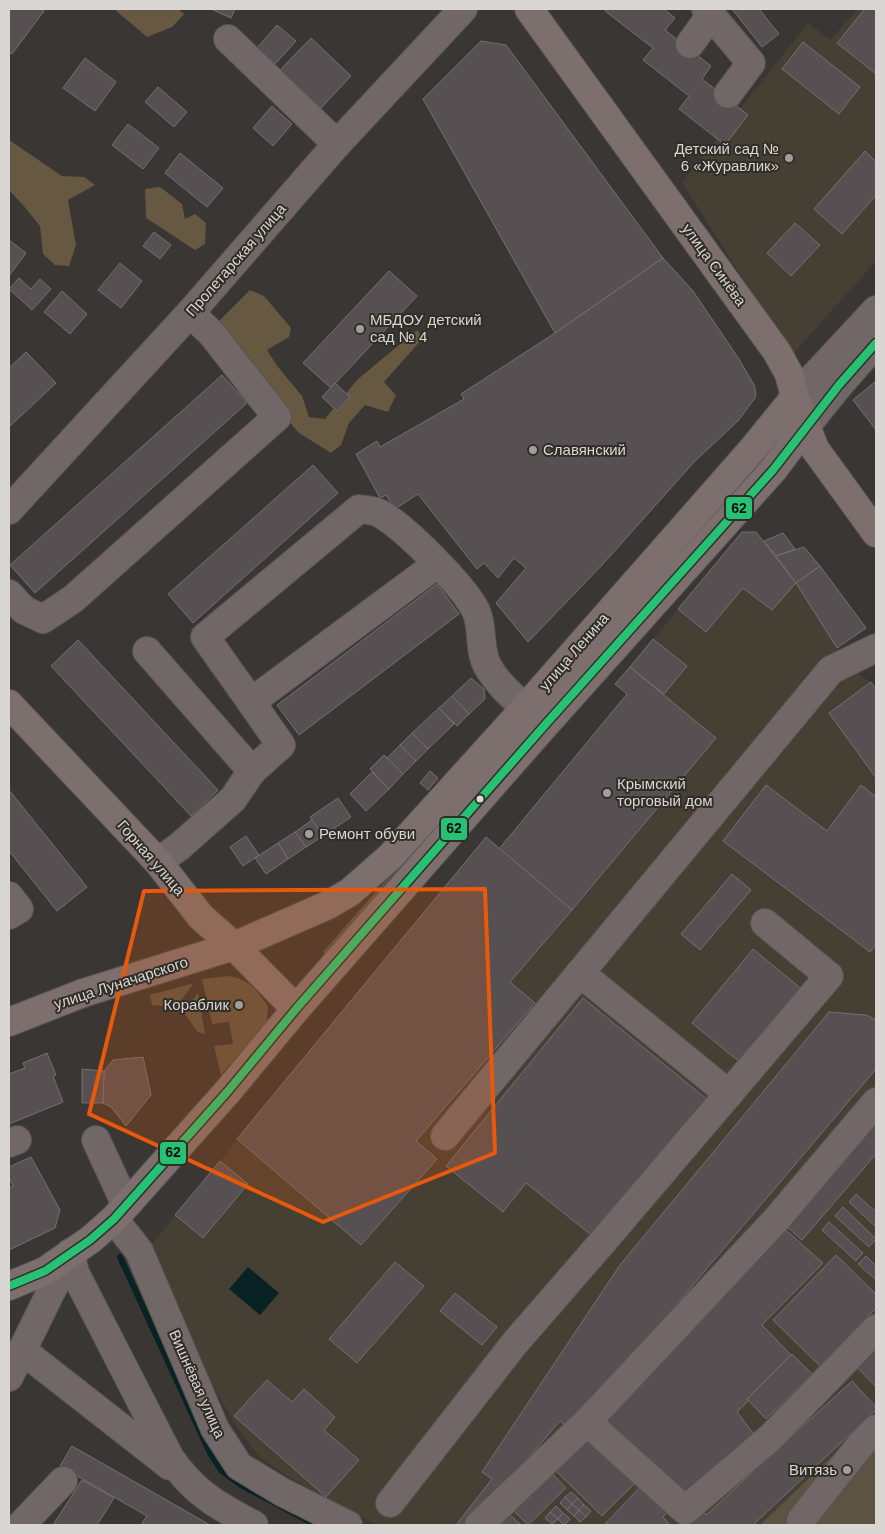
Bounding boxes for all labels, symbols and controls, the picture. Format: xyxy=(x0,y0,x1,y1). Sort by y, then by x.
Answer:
place label: Детский сад № 6 «Журавлик» xyxy=(674,140,779,174)
marker: Детский сад № 6 «Журавлик» xyxy=(783,152,795,164)
street label: Пролетарская улица xyxy=(182,199,289,319)
street label: улица Синёва xyxy=(679,220,750,310)
place label: МБДОУ детский сад № 4 xyxy=(370,311,482,345)
marker: МБДОУ детский сад № 4 xyxy=(354,323,366,335)
place label: Славянский xyxy=(543,441,626,458)
marker: Славянский xyxy=(527,444,539,456)
line badge: 62 xyxy=(725,496,753,520)
text: 62 xyxy=(731,500,747,516)
street label: улица Ленина xyxy=(535,609,612,694)
place label: Крымский торговый дом xyxy=(617,775,713,809)
marker: Крымский торговый дом xyxy=(601,787,613,799)
unlabelled marker xyxy=(475,794,485,804)
street label: Горная улица xyxy=(114,817,189,899)
line badge: 62 xyxy=(440,817,468,841)
text: 62 xyxy=(446,820,462,836)
place label: Ремонт обуви xyxy=(319,825,415,842)
marker: Ремонт обуви xyxy=(303,828,315,840)
street label: улица Луначарского xyxy=(52,953,190,1012)
place label: Кораблик xyxy=(164,996,229,1013)
marker: Кораблик xyxy=(233,999,245,1011)
line badge: 62 xyxy=(159,1141,187,1165)
text: 62 xyxy=(165,1144,181,1160)
street label: Вишнёвая улица xyxy=(166,1327,229,1441)
place label: Витязь xyxy=(789,1461,837,1478)
marker: Витязь xyxy=(841,1464,853,1476)

